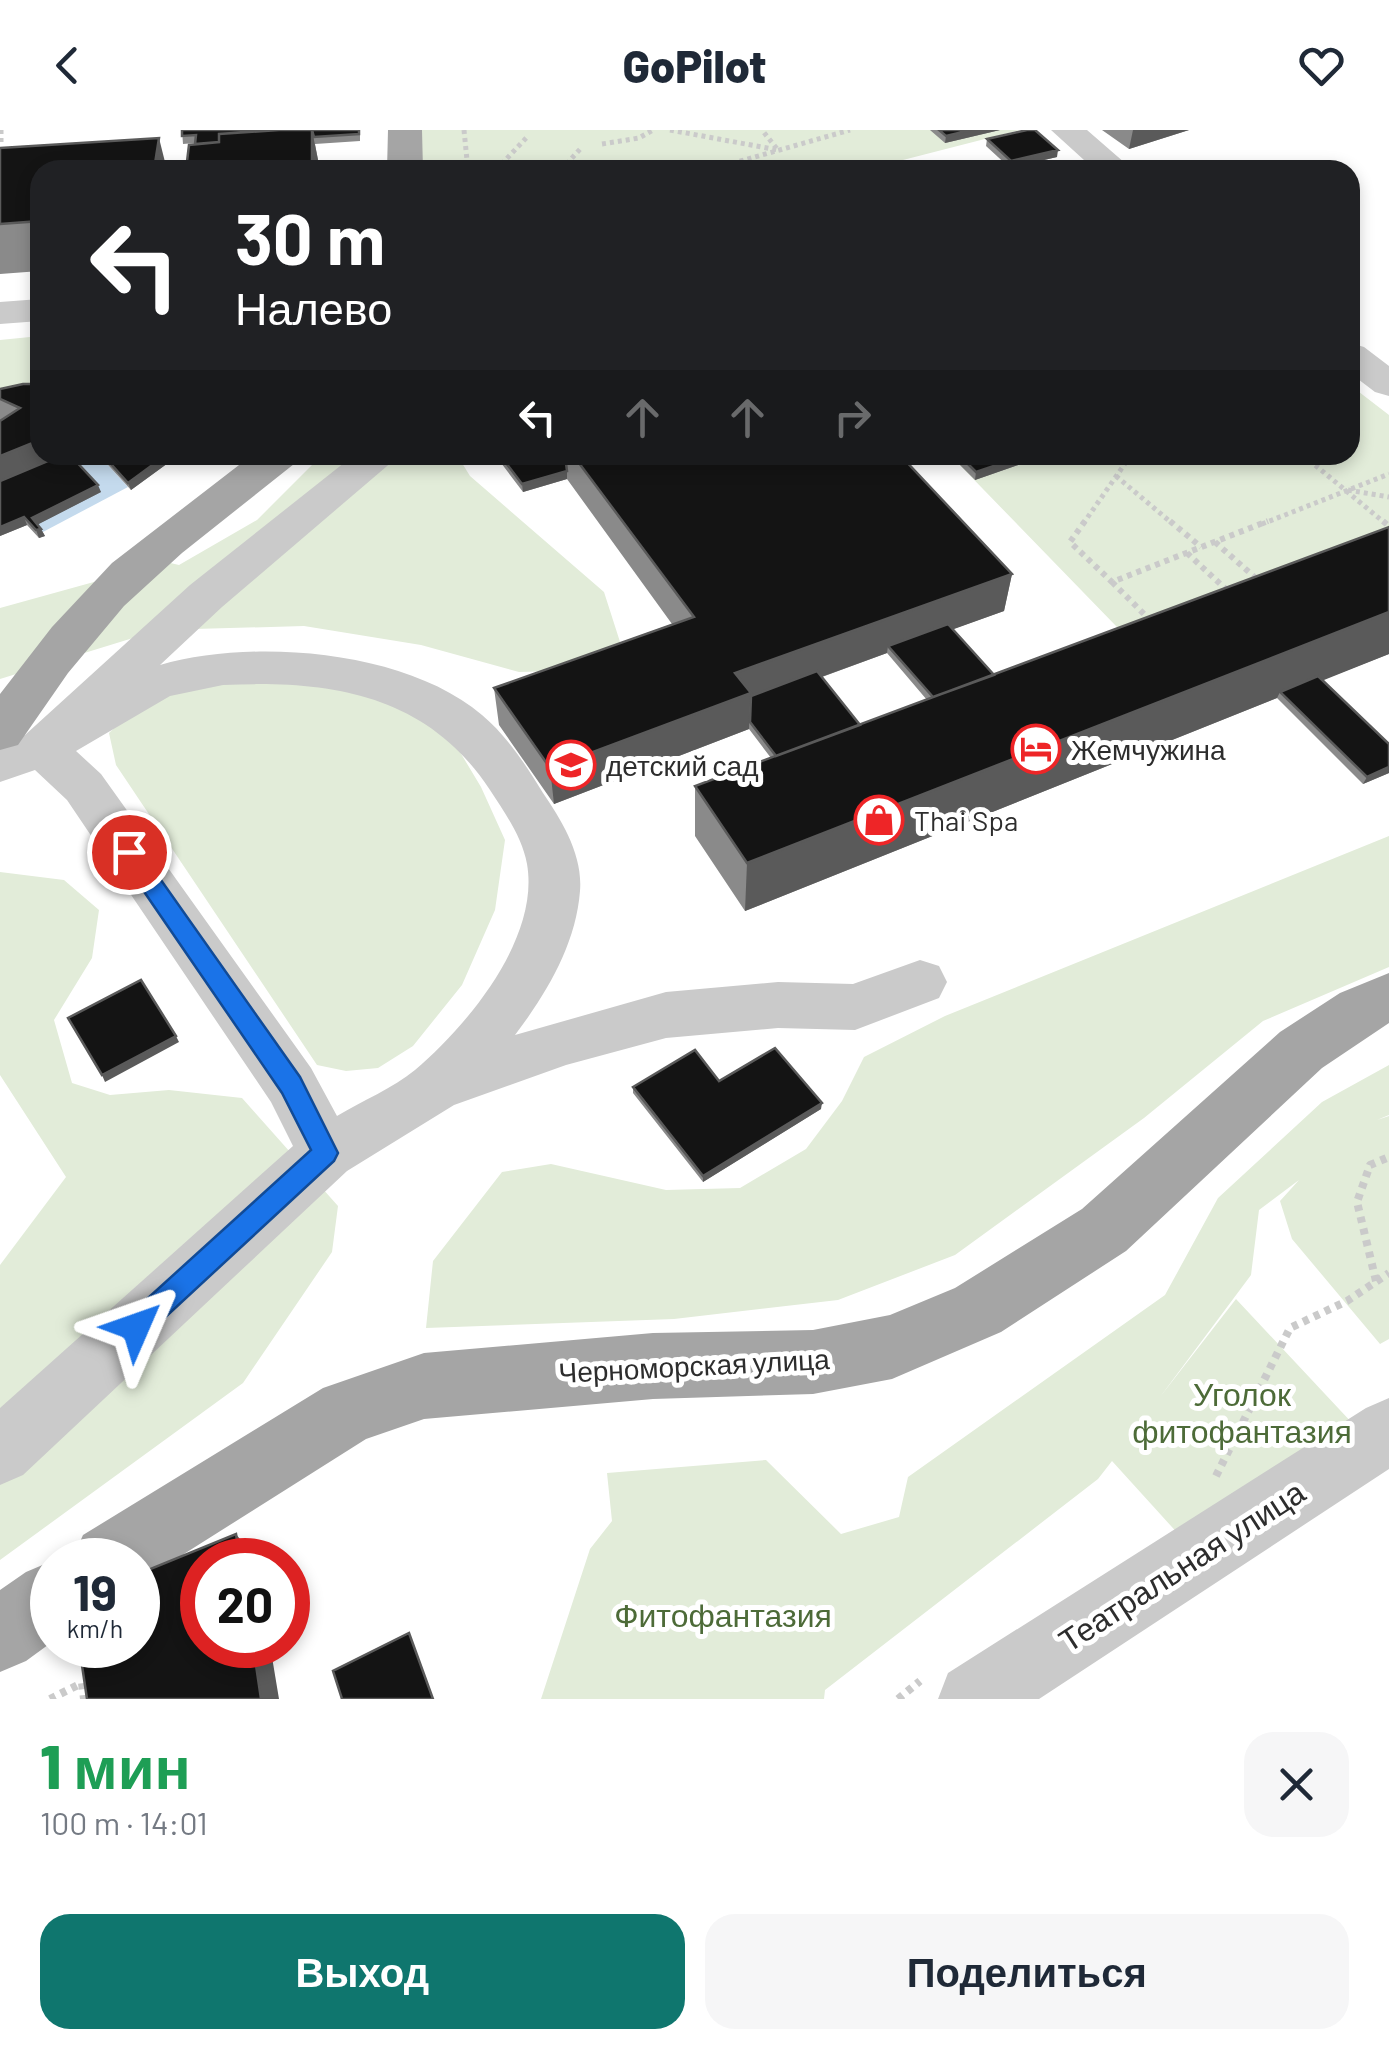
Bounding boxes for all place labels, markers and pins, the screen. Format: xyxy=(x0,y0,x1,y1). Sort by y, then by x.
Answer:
hotel icon: Жемчужина xyxy=(1010,723,1062,775)
place label: Жемчужина xyxy=(1071,732,1226,766)
school or university icon: детский сад xyxy=(545,739,597,791)
place label: детский сад xyxy=(606,748,759,782)
shop icon: Thai Spa xyxy=(853,794,905,846)
place label: Thai Spa xyxy=(914,803,1018,837)
pin xyxy=(87,810,172,895)

